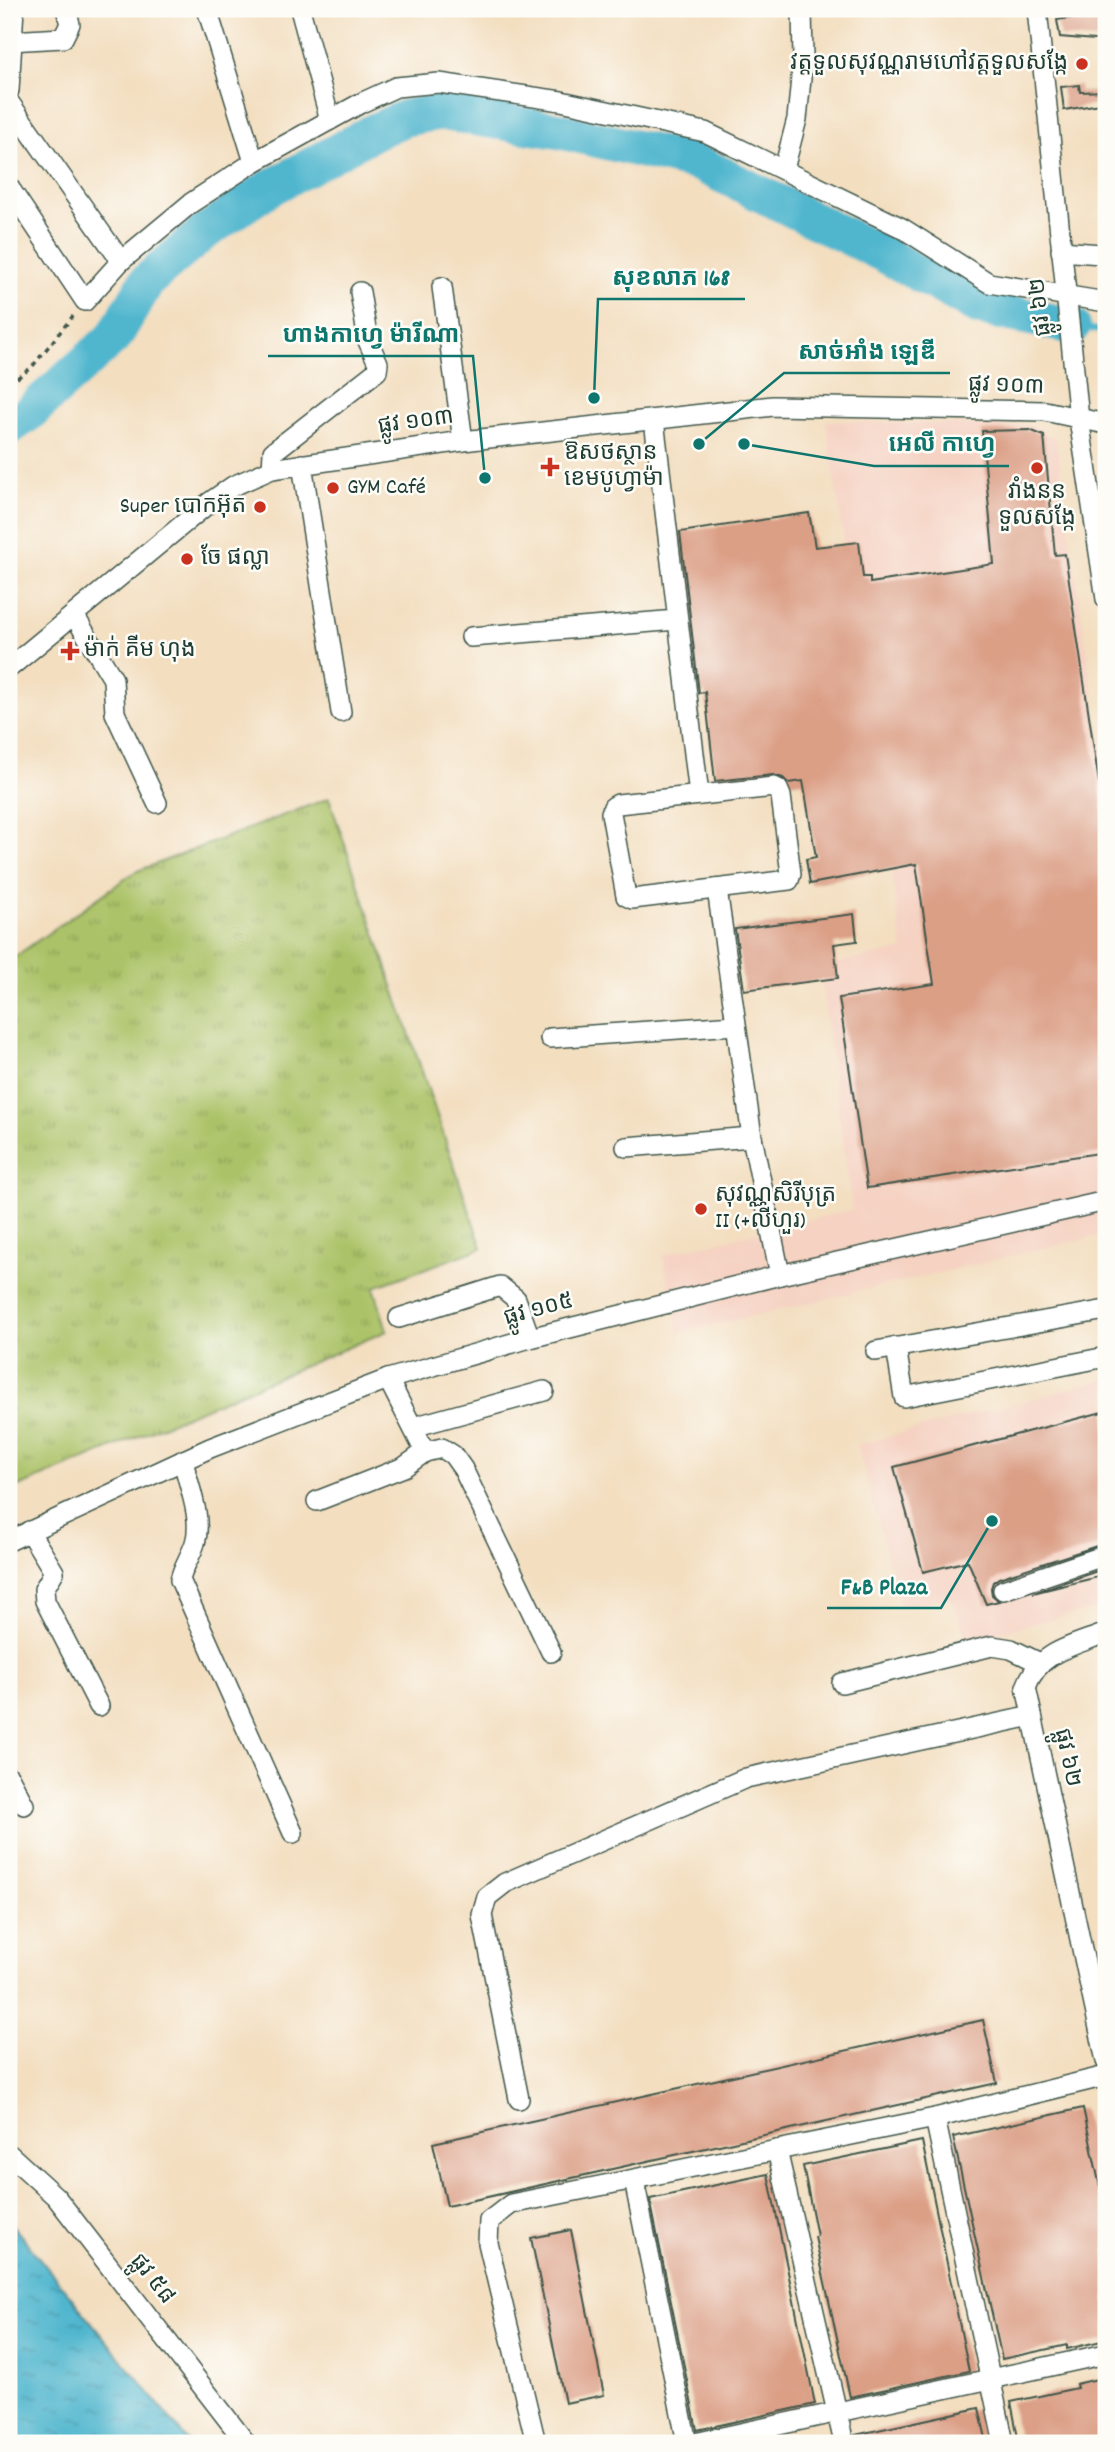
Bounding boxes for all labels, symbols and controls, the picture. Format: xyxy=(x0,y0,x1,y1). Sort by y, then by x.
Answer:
place label: វត្តទួលសុវណ្ណរាមហៅវត្តទួលសង្កែ xyxy=(790,48,1068,81)
marker: វត្តទួលសុវណ្ណរាមហៅវត្តទួលសង្កែ xyxy=(1074,56,1090,72)
callout: សុខលាភ 168 xyxy=(598,254,745,299)
text: សុខលាភ 168 xyxy=(612,263,730,297)
street label: ផ្លូវ ៦២ xyxy=(1022,275,1064,338)
callout: ហាងកាហ្វេ ម៉ារីណា xyxy=(268,311,473,356)
text: ហាងកាហ្វេ ម៉ារីណា xyxy=(283,320,459,354)
callout: សាច់អាំង ឡេឌី xyxy=(784,328,950,373)
text: សាច់អាំង ឡេឌី xyxy=(798,337,936,371)
street label: ផ្លូវ ១០៣ xyxy=(967,369,1045,407)
street label: ផ្លូវ ១០៣ xyxy=(376,401,456,446)
callout: អេលី កាហ្វេ xyxy=(874,421,1009,466)
text: អេលី កាហ្វេ xyxy=(889,429,995,463)
place label: ឱសថស្ថាន ខេមបូហ្វាម៉ា xyxy=(564,438,664,497)
marker: ឱសថស្ថាន ខេមបូហ្វាម៉ា xyxy=(542,459,558,475)
marker: វាំងនន ទួលសង្កែ xyxy=(1029,460,1045,476)
place label: GYM Café xyxy=(347,472,426,505)
place label: វាំងនន ទួលសង្កែ xyxy=(998,476,1076,536)
marker: GYM Café xyxy=(325,480,341,496)
place label: Super បោកអ៊ុត xyxy=(120,491,246,524)
marker: Super បោកអ៊ុត xyxy=(252,499,268,515)
place label: ចែ ផល្លា xyxy=(201,543,270,576)
marker: ចែ ផល្លា xyxy=(179,551,195,567)
place label: ម៉ាក់ គីម ហុង xyxy=(84,634,196,668)
marker: ម៉ាក់ គីម ហុង xyxy=(62,643,78,659)
place label: សុវណ្ណសិរីបុត្រ II (+លីហួរ) xyxy=(715,1180,836,1239)
marker: សុវណ្ណសិរីបុត្រ II (+លីហួរ) xyxy=(693,1201,709,1217)
street label: ផ្លូវ ១០៥ xyxy=(500,1286,578,1338)
callout: F&B Plaza xyxy=(827,1563,941,1608)
text: F&B Plaza xyxy=(841,1572,928,1606)
street label: ផ្លូវ ៦២ xyxy=(1042,1726,1088,1791)
street label: ផ្លូវ ៥៨ xyxy=(119,2248,181,2314)

